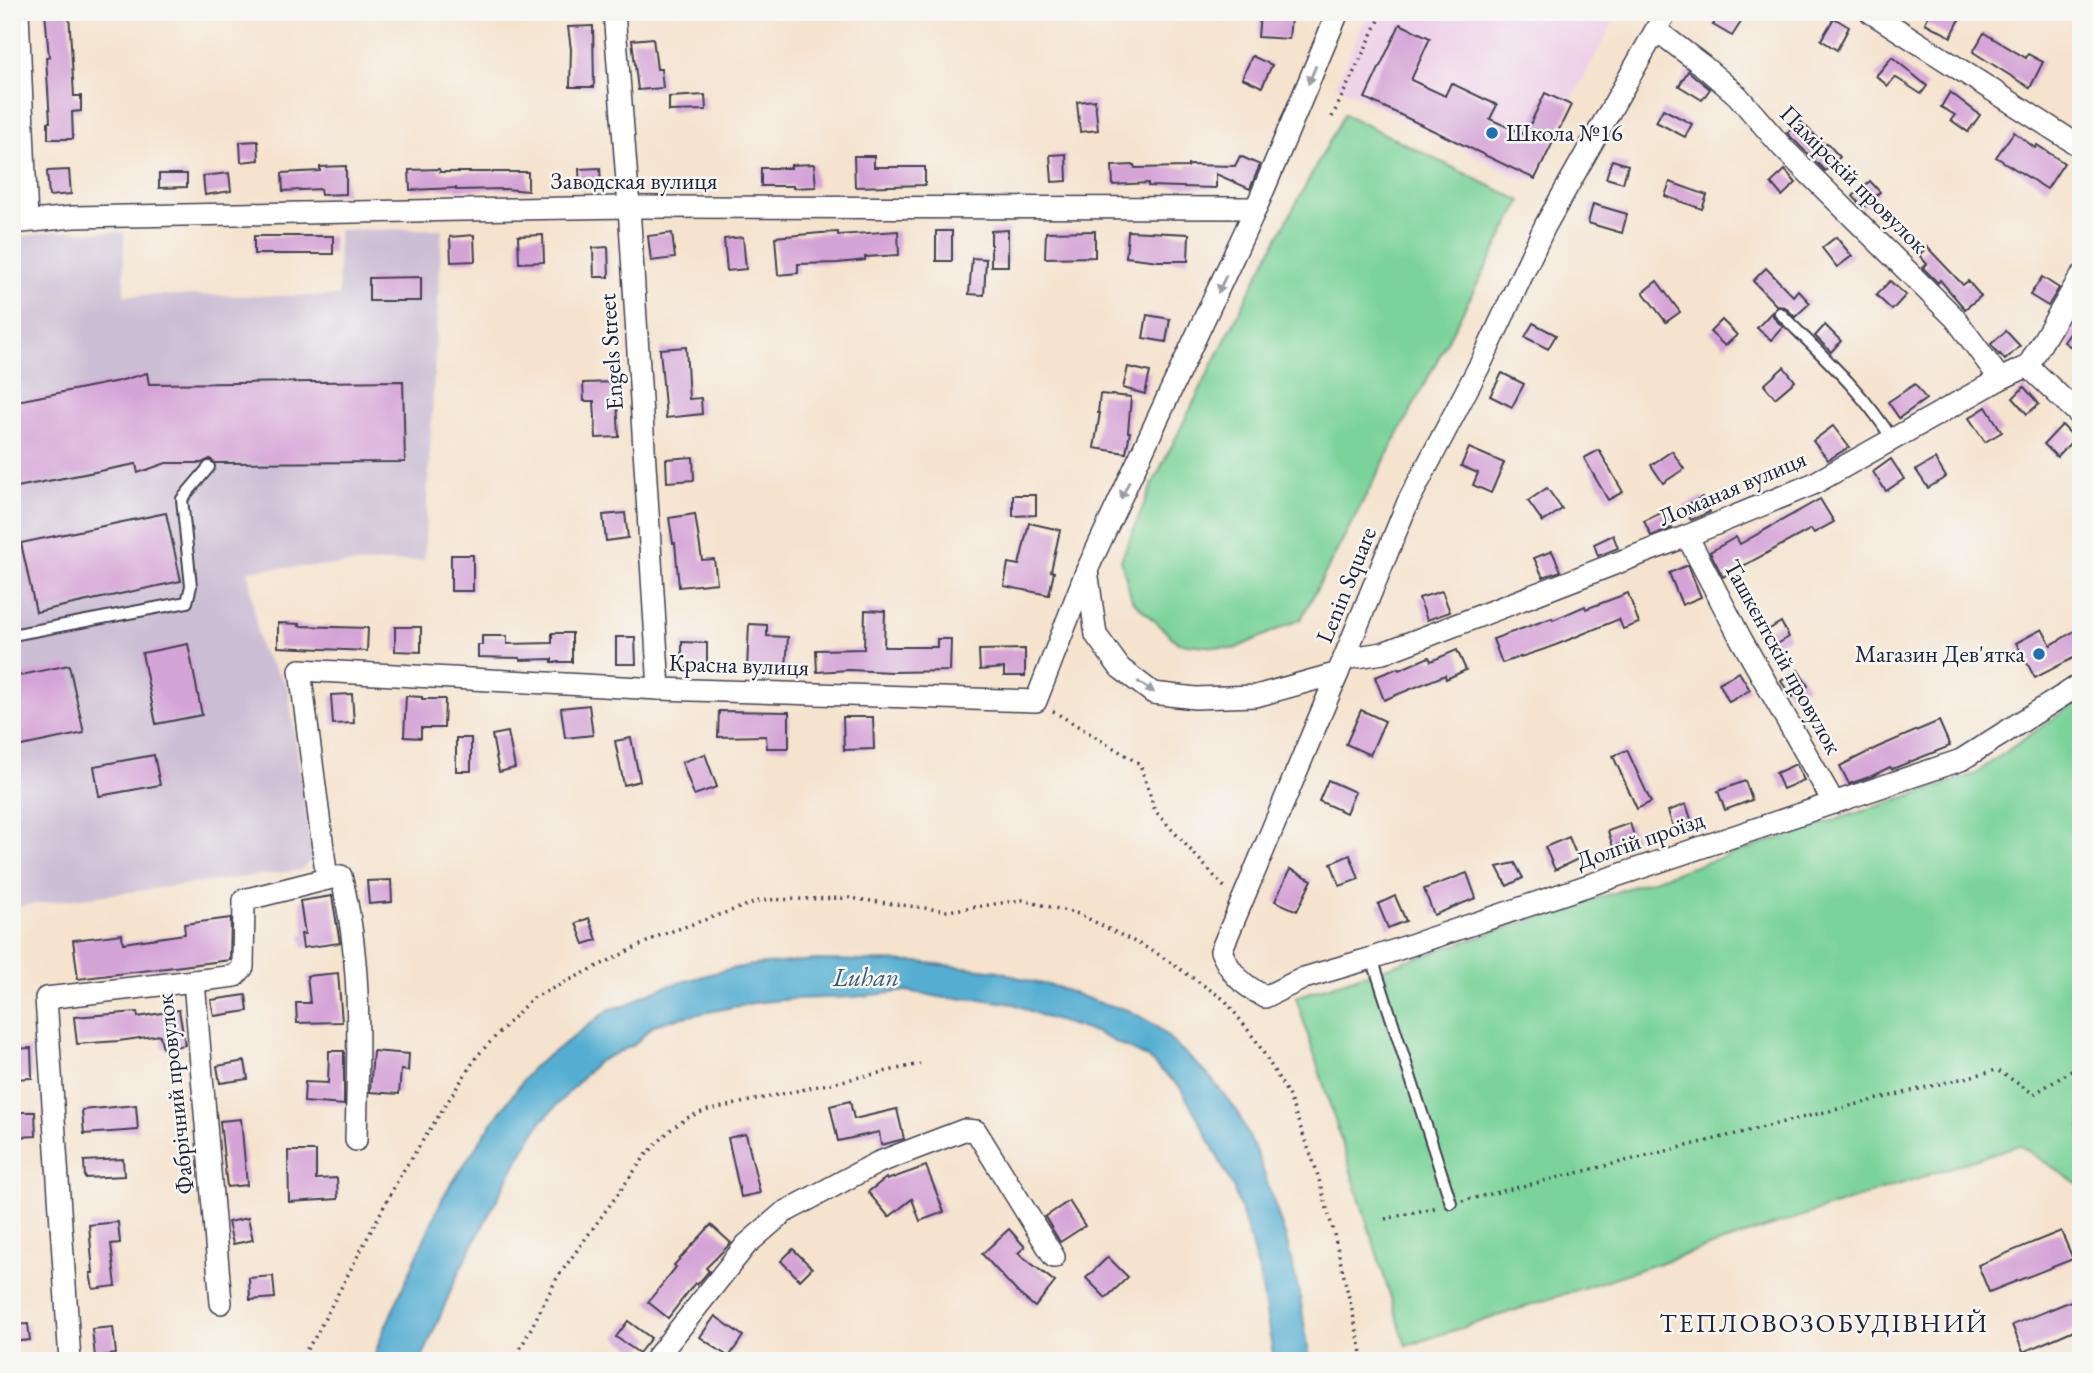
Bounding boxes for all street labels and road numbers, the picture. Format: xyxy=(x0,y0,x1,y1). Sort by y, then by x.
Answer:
street label: Памірскій провулок xyxy=(1773,98,1936,260)
street label: Заводская вулиця xyxy=(551,165,718,196)
street label: Engels Street xyxy=(591,292,630,412)
street label: Ломаная вулиця xyxy=(1653,442,1811,533)
street label: Lenin Square xyxy=(1308,522,1383,648)
street label: Ташкєнтскій провулок xyxy=(1717,554,1850,760)
street label: Красна вулиця xyxy=(668,647,810,682)
street label: Долгій проїзд xyxy=(1572,803,1708,876)
street label: Фабрічний провулок xyxy=(148,992,200,1196)

